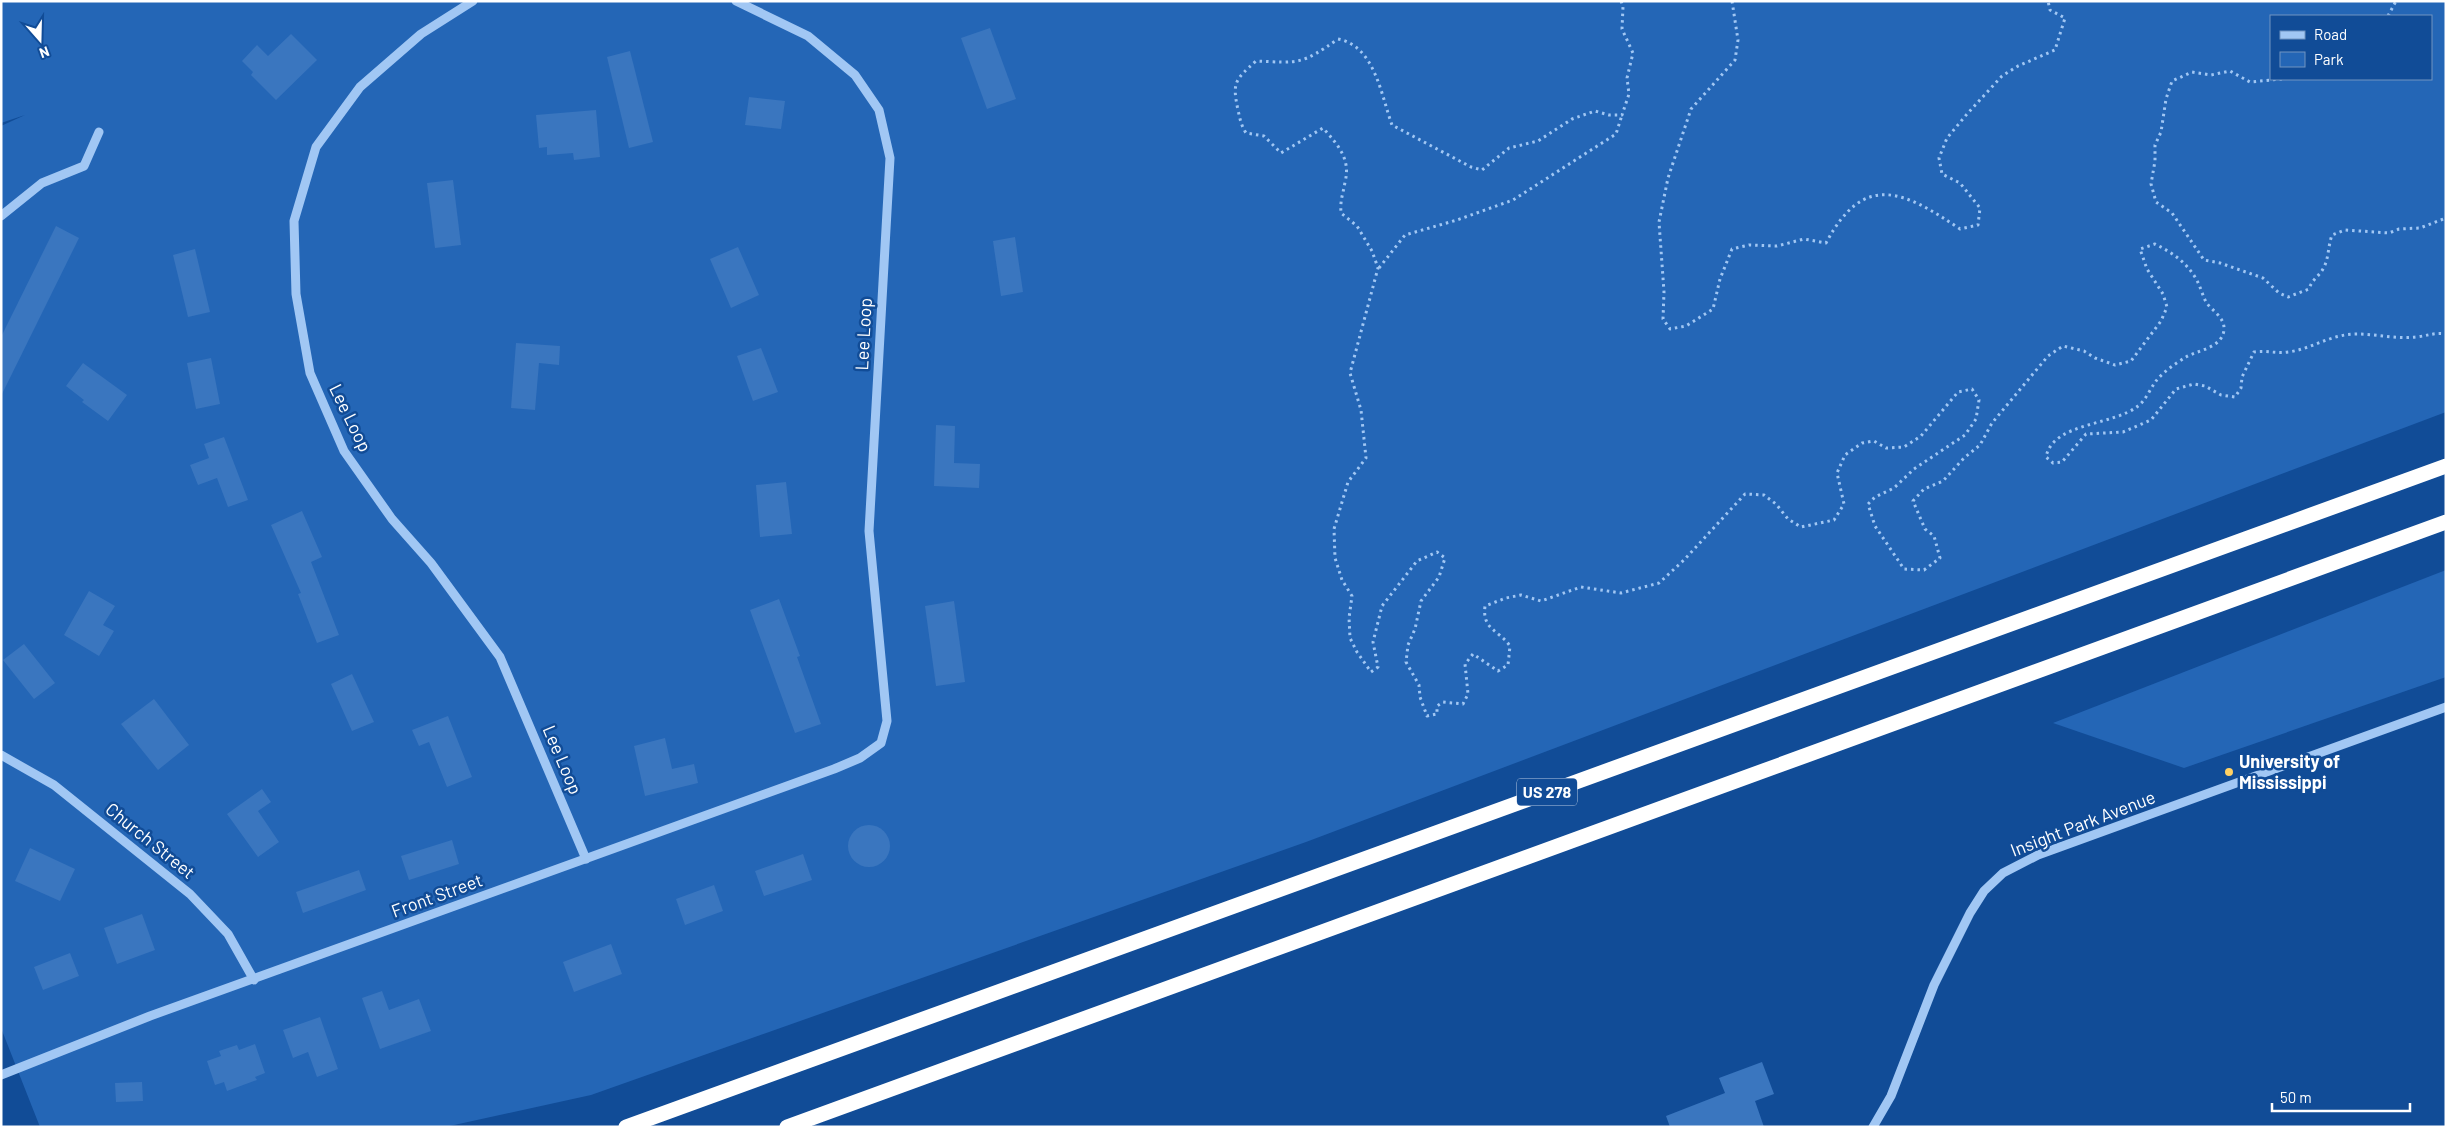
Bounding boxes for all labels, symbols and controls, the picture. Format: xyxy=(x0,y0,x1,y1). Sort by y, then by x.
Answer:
north arrow xyxy=(15,15,65,65)
legend xyxy=(2270,15,2432,80)
text: Road xyxy=(2314,25,2347,43)
text: N xyxy=(37,43,52,62)
text: Park xyxy=(2314,50,2344,68)
street label: Lee Loop xyxy=(850,297,876,371)
street label: Lee Loop xyxy=(325,380,377,455)
street label: Lee Loop xyxy=(539,722,587,797)
place label: University of Mississippi xyxy=(2239,750,2340,793)
marker: University of Mississippi xyxy=(2223,766,2235,778)
road number: US 278 xyxy=(1517,779,1577,806)
street label: Insight Park Avenue xyxy=(2007,785,2158,861)
street label: Church Street xyxy=(102,798,200,883)
street label: Front Street xyxy=(388,868,485,922)
scale bar xyxy=(2272,1080,2410,1112)
text: 50 m xyxy=(2280,1088,2312,1106)

